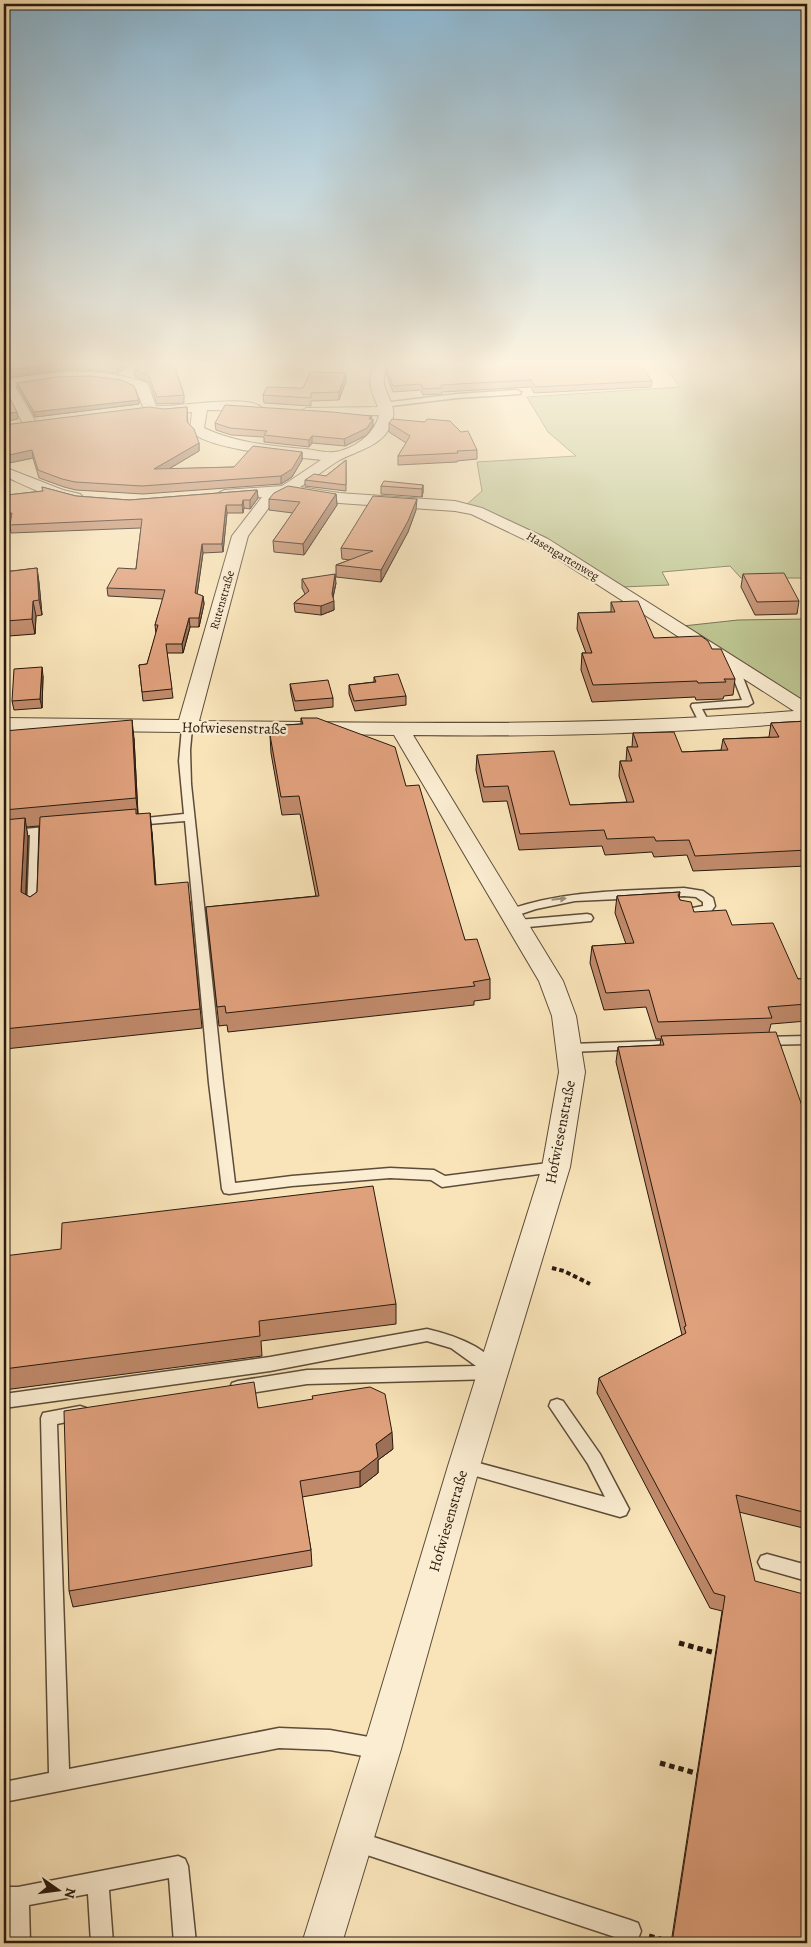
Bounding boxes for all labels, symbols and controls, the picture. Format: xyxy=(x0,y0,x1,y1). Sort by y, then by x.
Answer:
street label: Hasengartenweg xyxy=(524,528,602,584)
street label: Rutenstraße xyxy=(206,569,238,631)
street label: Hofwiesenstraße xyxy=(181,717,287,739)
one-way arrow xyxy=(551,895,567,903)
street label: Hofwiesenstraße xyxy=(540,1078,580,1185)
street label: Hofwiesenstraße xyxy=(424,1467,472,1574)
north arrow xyxy=(32,1864,82,1914)
text: N xyxy=(60,1886,81,1900)

